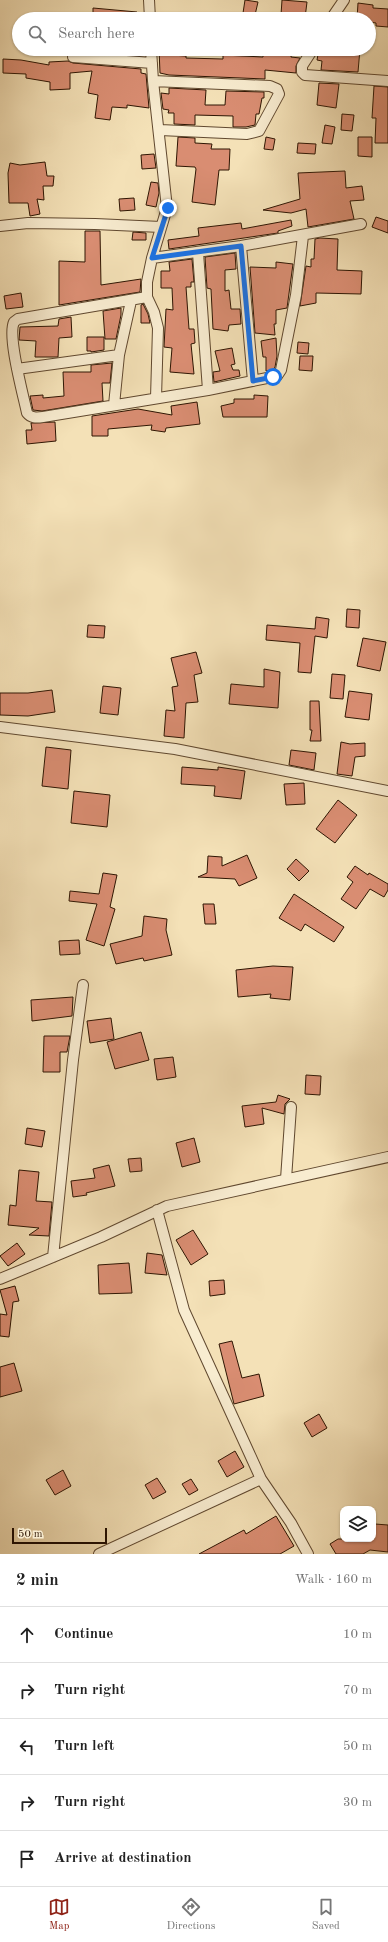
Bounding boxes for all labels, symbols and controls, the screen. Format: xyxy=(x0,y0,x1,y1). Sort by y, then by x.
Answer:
search box xyxy=(12,12,376,56)
icon: search xyxy=(26,23,48,45)
text: Search here xyxy=(58,27,135,42)
route end xyxy=(159,199,177,217)
route start xyxy=(264,368,282,386)
map controls xyxy=(340,1506,376,1542)
button: layers xyxy=(340,1506,376,1542)
scale bar xyxy=(12,1526,107,1545)
text: 50 m xyxy=(18,1529,43,1540)
text: 2 min xyxy=(16,1572,59,1589)
text: Walk · 160 m xyxy=(295,1573,372,1586)
icon: ahead xyxy=(16,1624,38,1646)
text: Continue xyxy=(54,1627,113,1642)
text: 10 m xyxy=(343,1628,372,1641)
icon: right xyxy=(16,1680,38,1702)
text: Turn right xyxy=(54,1683,125,1698)
text: 70 m xyxy=(343,1684,372,1697)
icon: left xyxy=(16,1736,38,1758)
text: Turn left xyxy=(54,1739,114,1754)
text: 50 m xyxy=(343,1740,372,1753)
icon: right xyxy=(16,1792,38,1814)
text: Turn right xyxy=(54,1795,125,1810)
text: 30 m xyxy=(343,1796,372,1809)
icon: arrive xyxy=(16,1848,38,1870)
text: Arrive at destination xyxy=(54,1851,192,1866)
tab: Map xyxy=(48,1896,70,1934)
tab: Directions xyxy=(167,1896,215,1934)
tab: Saved xyxy=(312,1896,340,1934)

